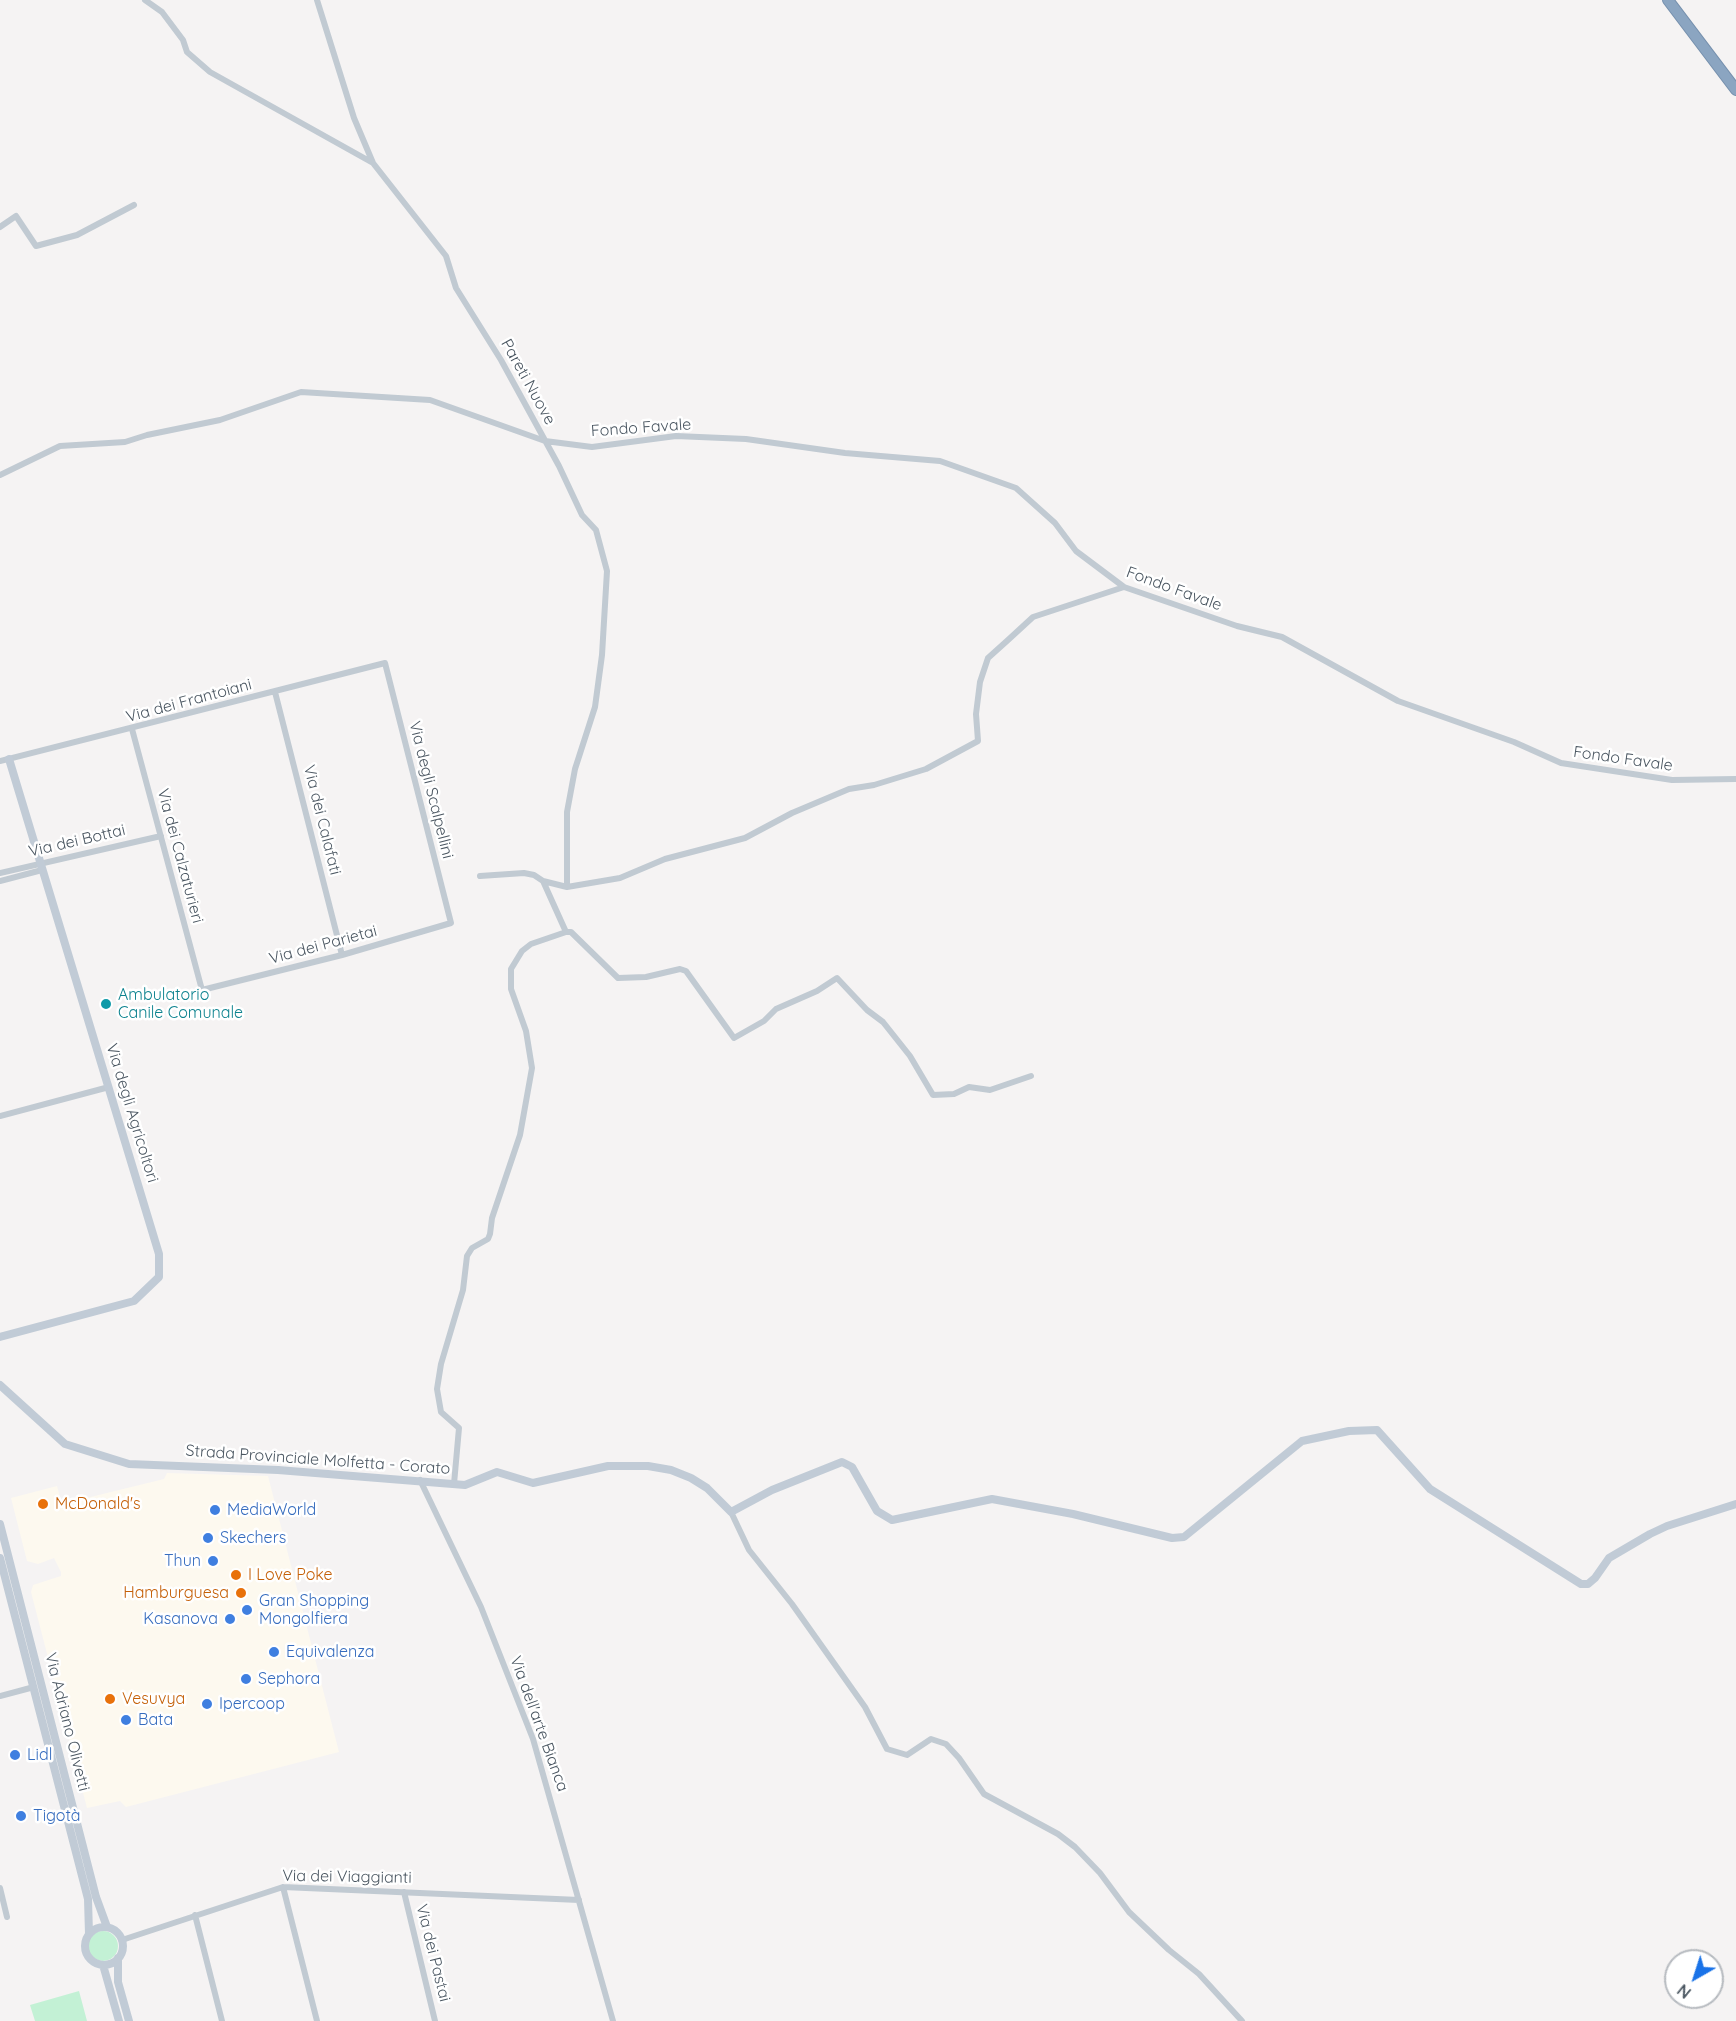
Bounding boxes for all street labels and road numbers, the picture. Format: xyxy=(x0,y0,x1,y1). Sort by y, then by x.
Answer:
street label: Pareti Nuove xyxy=(497,336,559,428)
street label: Fondo Favale xyxy=(590,415,692,441)
street label: Fondo Favale xyxy=(1124,563,1224,615)
street label: Via dei Frantoiani xyxy=(124,675,254,727)
street label: Via degli Scalpellini xyxy=(405,719,457,861)
street label: Fondo Favale xyxy=(1572,743,1674,775)
street label: Via dei Calafati xyxy=(299,763,345,877)
street label: Via dei Calzaturieri xyxy=(153,787,207,925)
street label: Via dei Bottai xyxy=(27,821,127,861)
street label: Via dei Parietai xyxy=(267,921,379,969)
street label: Via degli Agricoltori xyxy=(102,1041,162,1185)
street label: Strada Provinciale Molfetta - Corato xyxy=(185,1441,451,1479)
street label: Via Adriano Olivetti xyxy=(41,1651,93,1793)
street label: Via dell'arte Bianca xyxy=(506,1654,572,1794)
street label: Via dei Viaggianti xyxy=(282,1866,412,1888)
street label: Via dei Pastai xyxy=(412,1902,454,2004)

